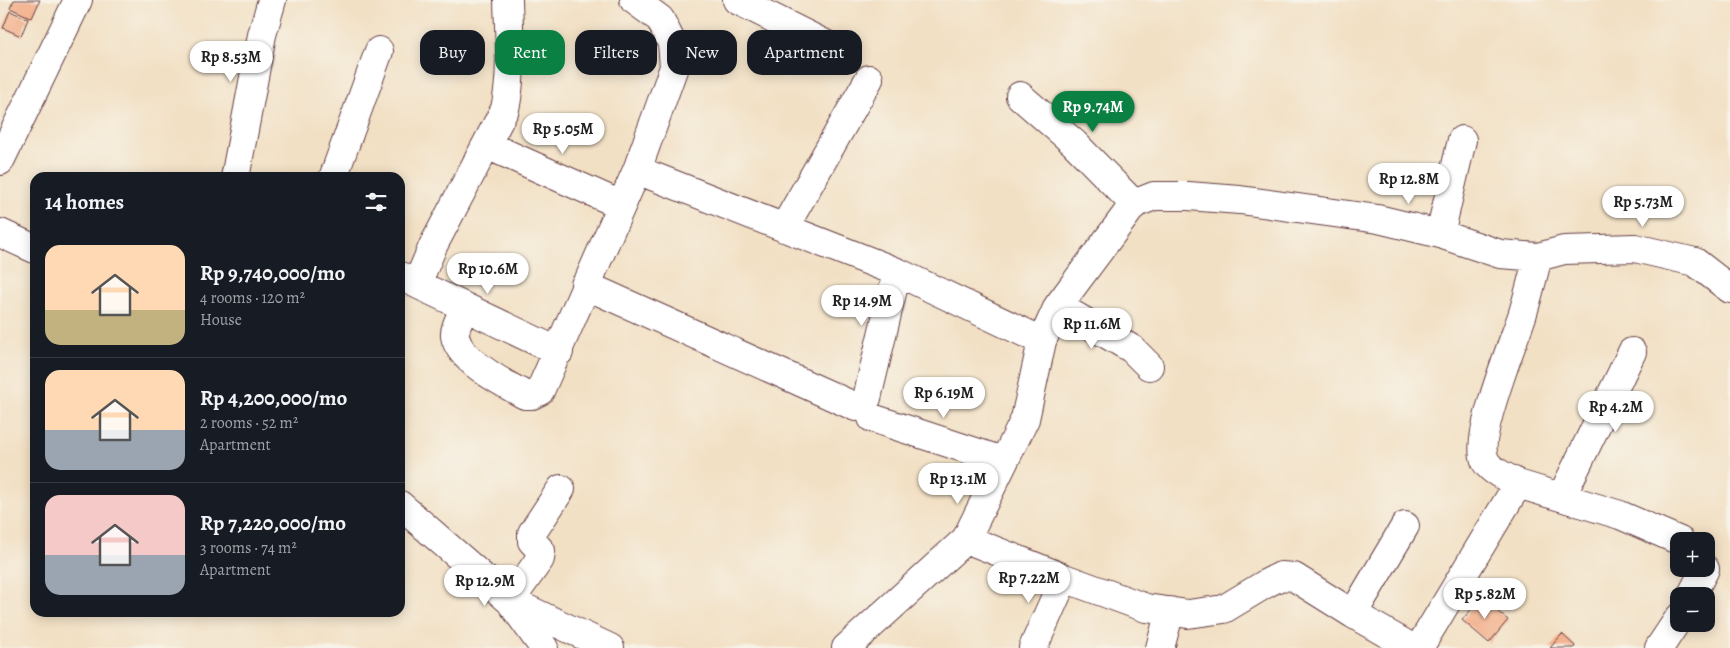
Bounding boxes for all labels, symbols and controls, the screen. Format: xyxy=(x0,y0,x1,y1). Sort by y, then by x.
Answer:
chip: Buy xyxy=(420,30,485,75)
chip: Rent xyxy=(495,30,565,75)
chip: Filters xyxy=(575,30,657,75)
chip: New xyxy=(667,30,737,75)
chip: Apartment xyxy=(747,30,862,75)
pin: Rp 8.53M xyxy=(179,41,283,83)
text: Rp 8.53M xyxy=(201,46,261,68)
pin: Rp 9.74M xyxy=(1041,90,1145,133)
text: Rp 9.74M xyxy=(1063,96,1123,118)
pin: Rp 5.05M xyxy=(511,112,615,155)
text: Rp 5.05M xyxy=(533,118,593,140)
pin: Rp 12.8M xyxy=(1357,162,1461,205)
text: Rp 12.8M xyxy=(1379,168,1439,190)
pin: Rp 5.73M xyxy=(1591,186,1695,228)
text: 14 homes xyxy=(45,188,124,216)
icon: filters xyxy=(362,188,390,216)
text: Rp 5.73M xyxy=(1613,191,1673,213)
pin: Rp 10.6M xyxy=(436,252,540,295)
text: Rp 10.6M xyxy=(458,258,518,280)
text: Rp 9,740,000/mo xyxy=(200,259,345,287)
icon: home xyxy=(85,265,145,325)
pin: Rp 14.9M xyxy=(810,284,914,327)
text: 4 rooms · 120 m² xyxy=(200,287,305,309)
text: Rp 14.9M xyxy=(832,290,892,312)
pin: Rp 11.6M xyxy=(1040,308,1144,350)
text: House xyxy=(200,309,242,331)
text: Rp 11.6M xyxy=(1063,313,1121,335)
pin: Rp 6.19M xyxy=(892,376,996,419)
text: Rp 6.19M xyxy=(914,382,974,404)
text: Rp 4,200,000/mo xyxy=(200,384,347,412)
icon: home xyxy=(85,390,145,450)
pin: Rp 4.2M xyxy=(1570,390,1662,433)
text: Rp 4.2M xyxy=(1589,396,1643,418)
text: 2 rooms · 52 m² xyxy=(200,412,298,434)
text: Apartment xyxy=(200,434,271,456)
pin: Rp 13.1M xyxy=(906,462,1010,505)
text: Rp 13.1M xyxy=(929,468,987,490)
text: Rp 7,220,000/mo xyxy=(200,509,346,537)
icon: home xyxy=(85,515,145,575)
map controls xyxy=(1670,532,1715,632)
button: + xyxy=(1670,532,1715,577)
text: 3 rooms · 74 m² xyxy=(200,537,297,559)
text: Apartment xyxy=(200,559,271,581)
pin: Rp 7.22M xyxy=(977,562,1081,604)
pin: Rp 12.9M xyxy=(433,564,537,607)
text: Rp 7.22M xyxy=(998,567,1060,589)
text: Rp 12.9M xyxy=(455,570,515,592)
pin: Rp 5.82M xyxy=(1433,578,1537,620)
text: Rp 5.82M xyxy=(1454,583,1516,605)
button: − xyxy=(1670,587,1715,632)

